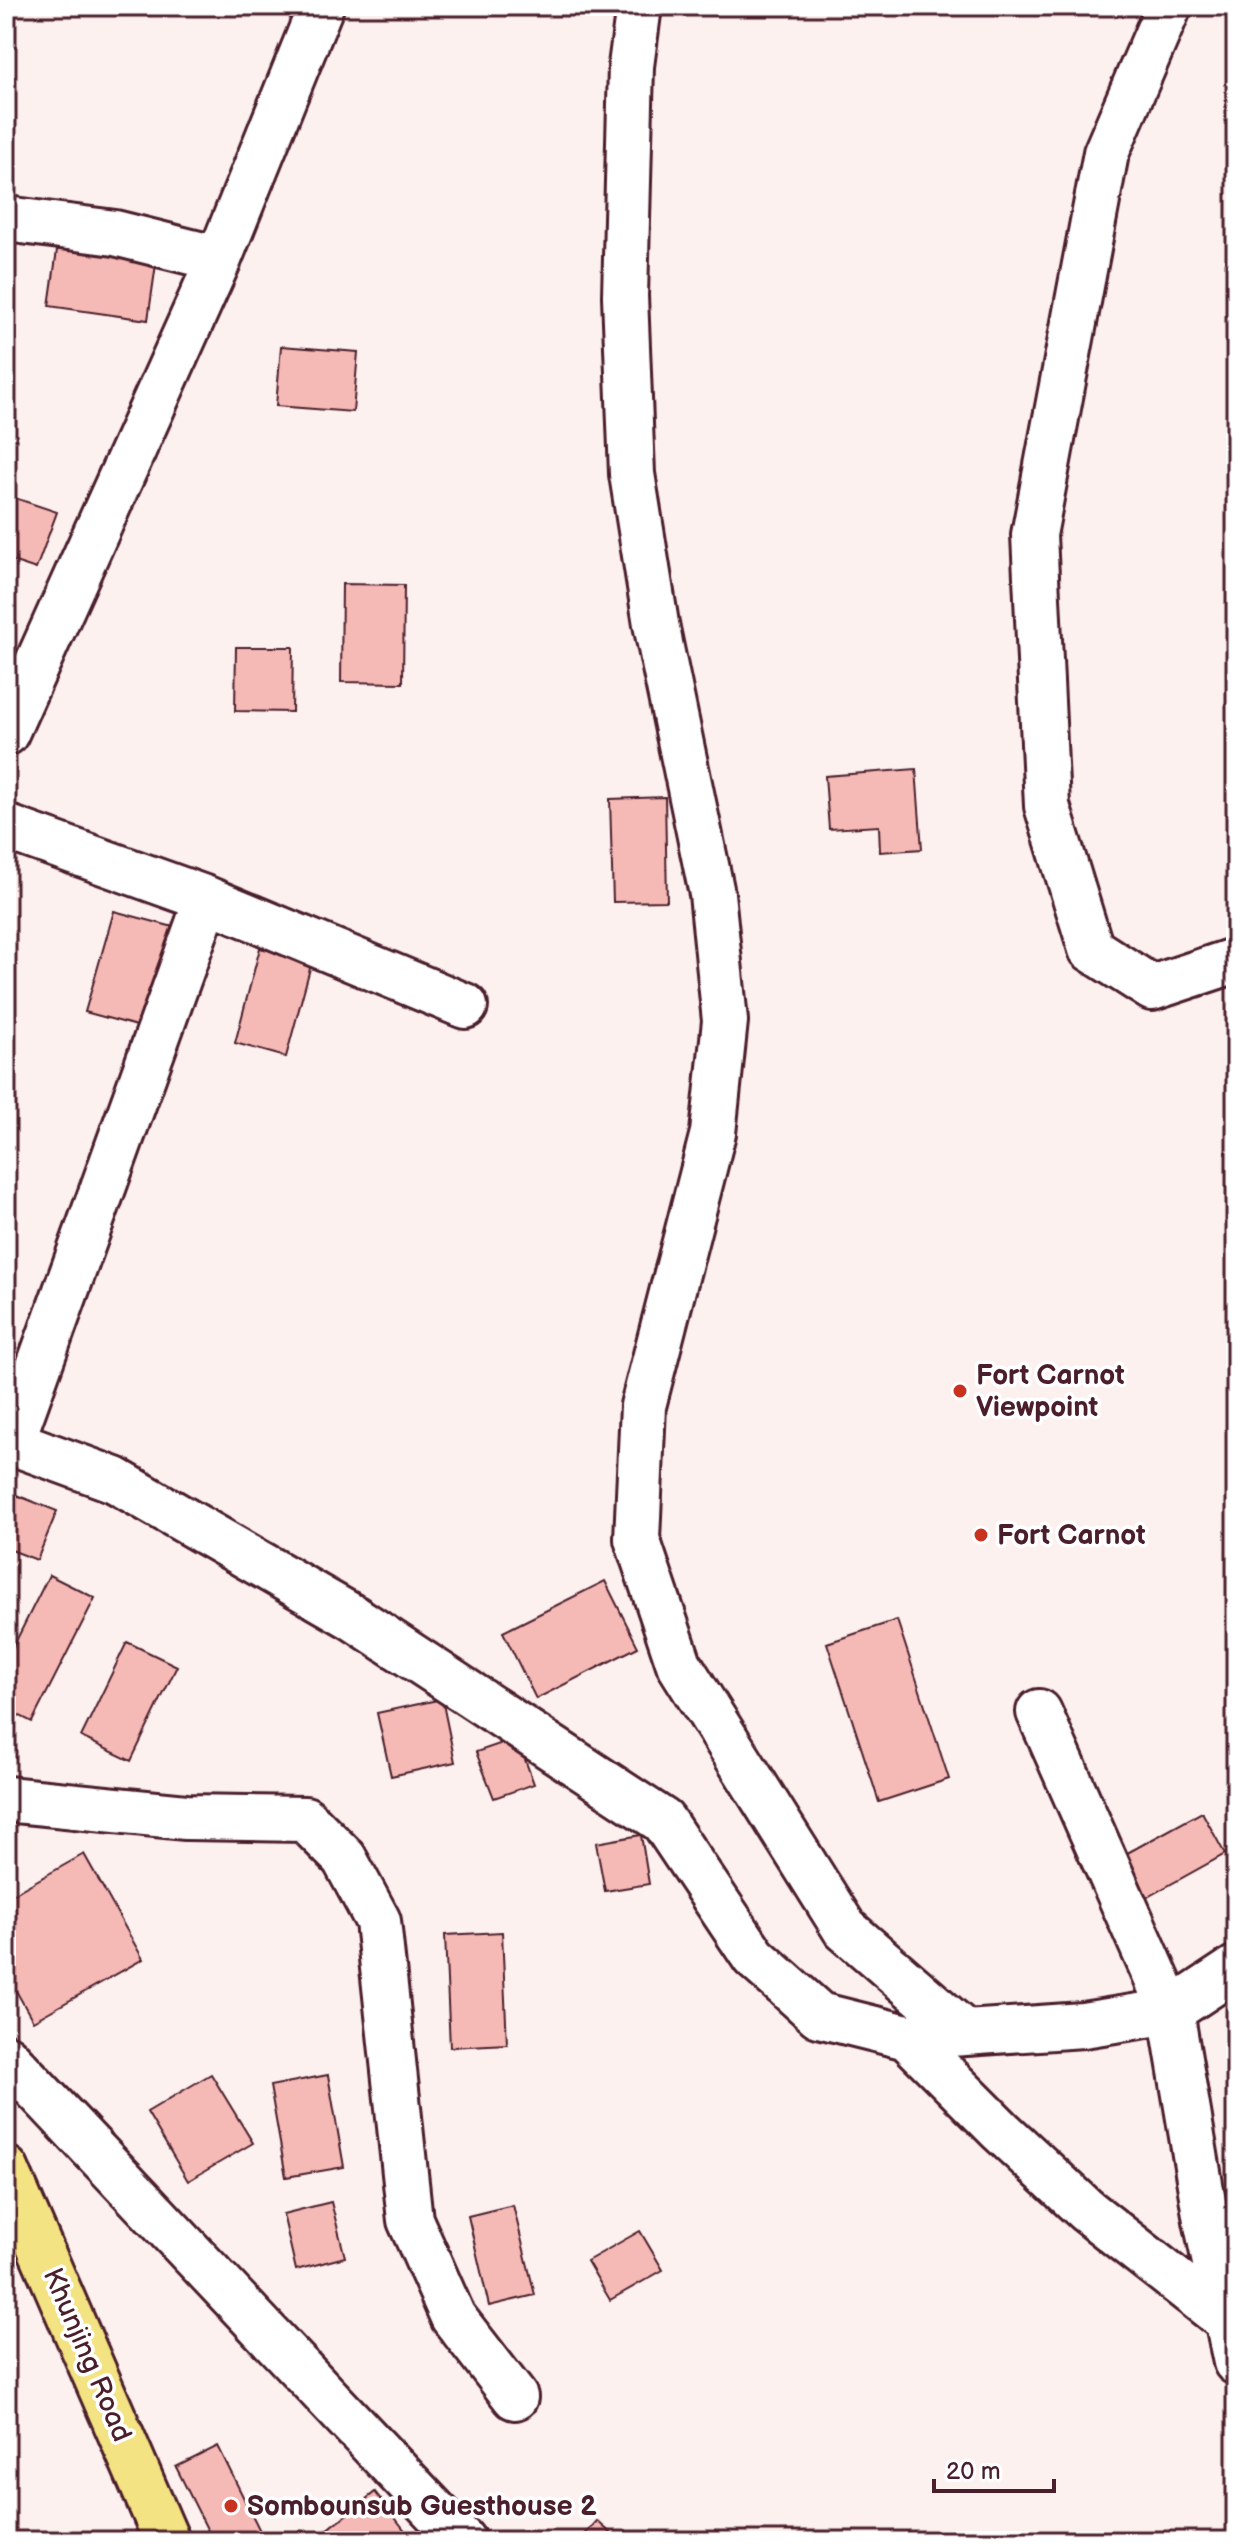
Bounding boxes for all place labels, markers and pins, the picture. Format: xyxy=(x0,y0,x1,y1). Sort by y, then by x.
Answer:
place label: Fort Carnot Viewpoint xyxy=(976,1359,1125,1424)
marker: Fort Carnot Viewpoint xyxy=(951,1382,969,1400)
place label: Fort Carnot xyxy=(997,1519,1146,1552)
marker: Fort Carnot xyxy=(972,1526,990,1544)
place label: Sombounsub Guesthouse 2 xyxy=(247,2490,597,2523)
marker: Sombounsub Guesthouse 2 xyxy=(222,2497,240,2515)

